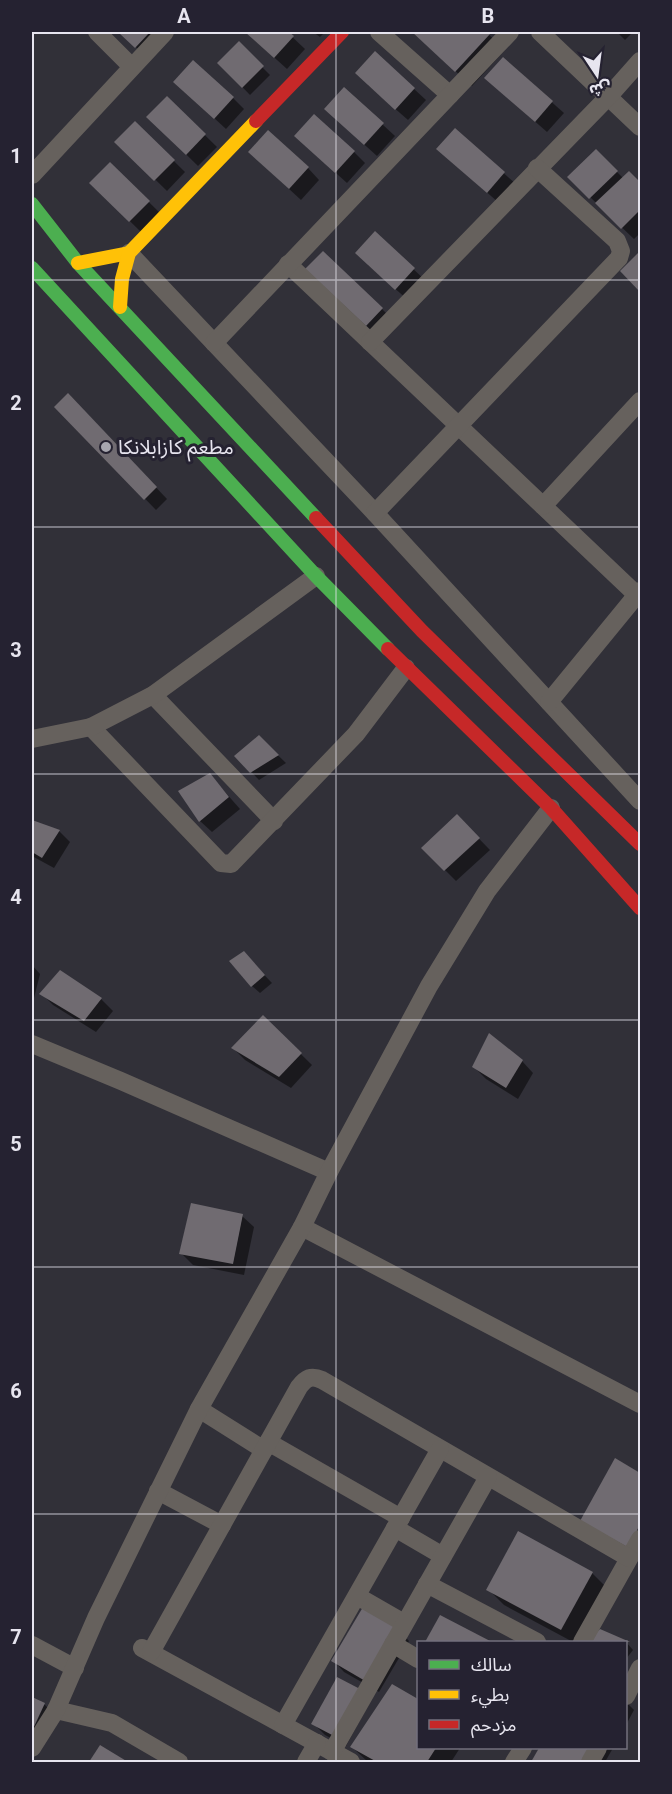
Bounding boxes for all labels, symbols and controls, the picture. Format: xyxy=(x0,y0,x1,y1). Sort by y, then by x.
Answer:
text: A xyxy=(177,4,191,28)
text: B xyxy=(482,4,494,28)
north arrow xyxy=(567,45,627,105)
text: ش xyxy=(587,77,613,101)
text: 1 xyxy=(10,144,22,168)
text: 2 xyxy=(10,391,22,415)
place label: مطعم كازابلانكا xyxy=(118,435,234,462)
marker: مطعم كازابلانكا xyxy=(99,440,113,454)
text: 3 xyxy=(10,638,22,662)
text: 4 xyxy=(10,885,22,909)
text: 5 xyxy=(10,1132,22,1156)
text: 6 xyxy=(10,1379,22,1403)
text: 7 xyxy=(10,1625,22,1649)
legend xyxy=(417,1641,627,1749)
text: سالك xyxy=(471,1654,512,1675)
text: بطيء xyxy=(471,1684,509,1708)
text: مزدحم xyxy=(471,1714,516,1738)

